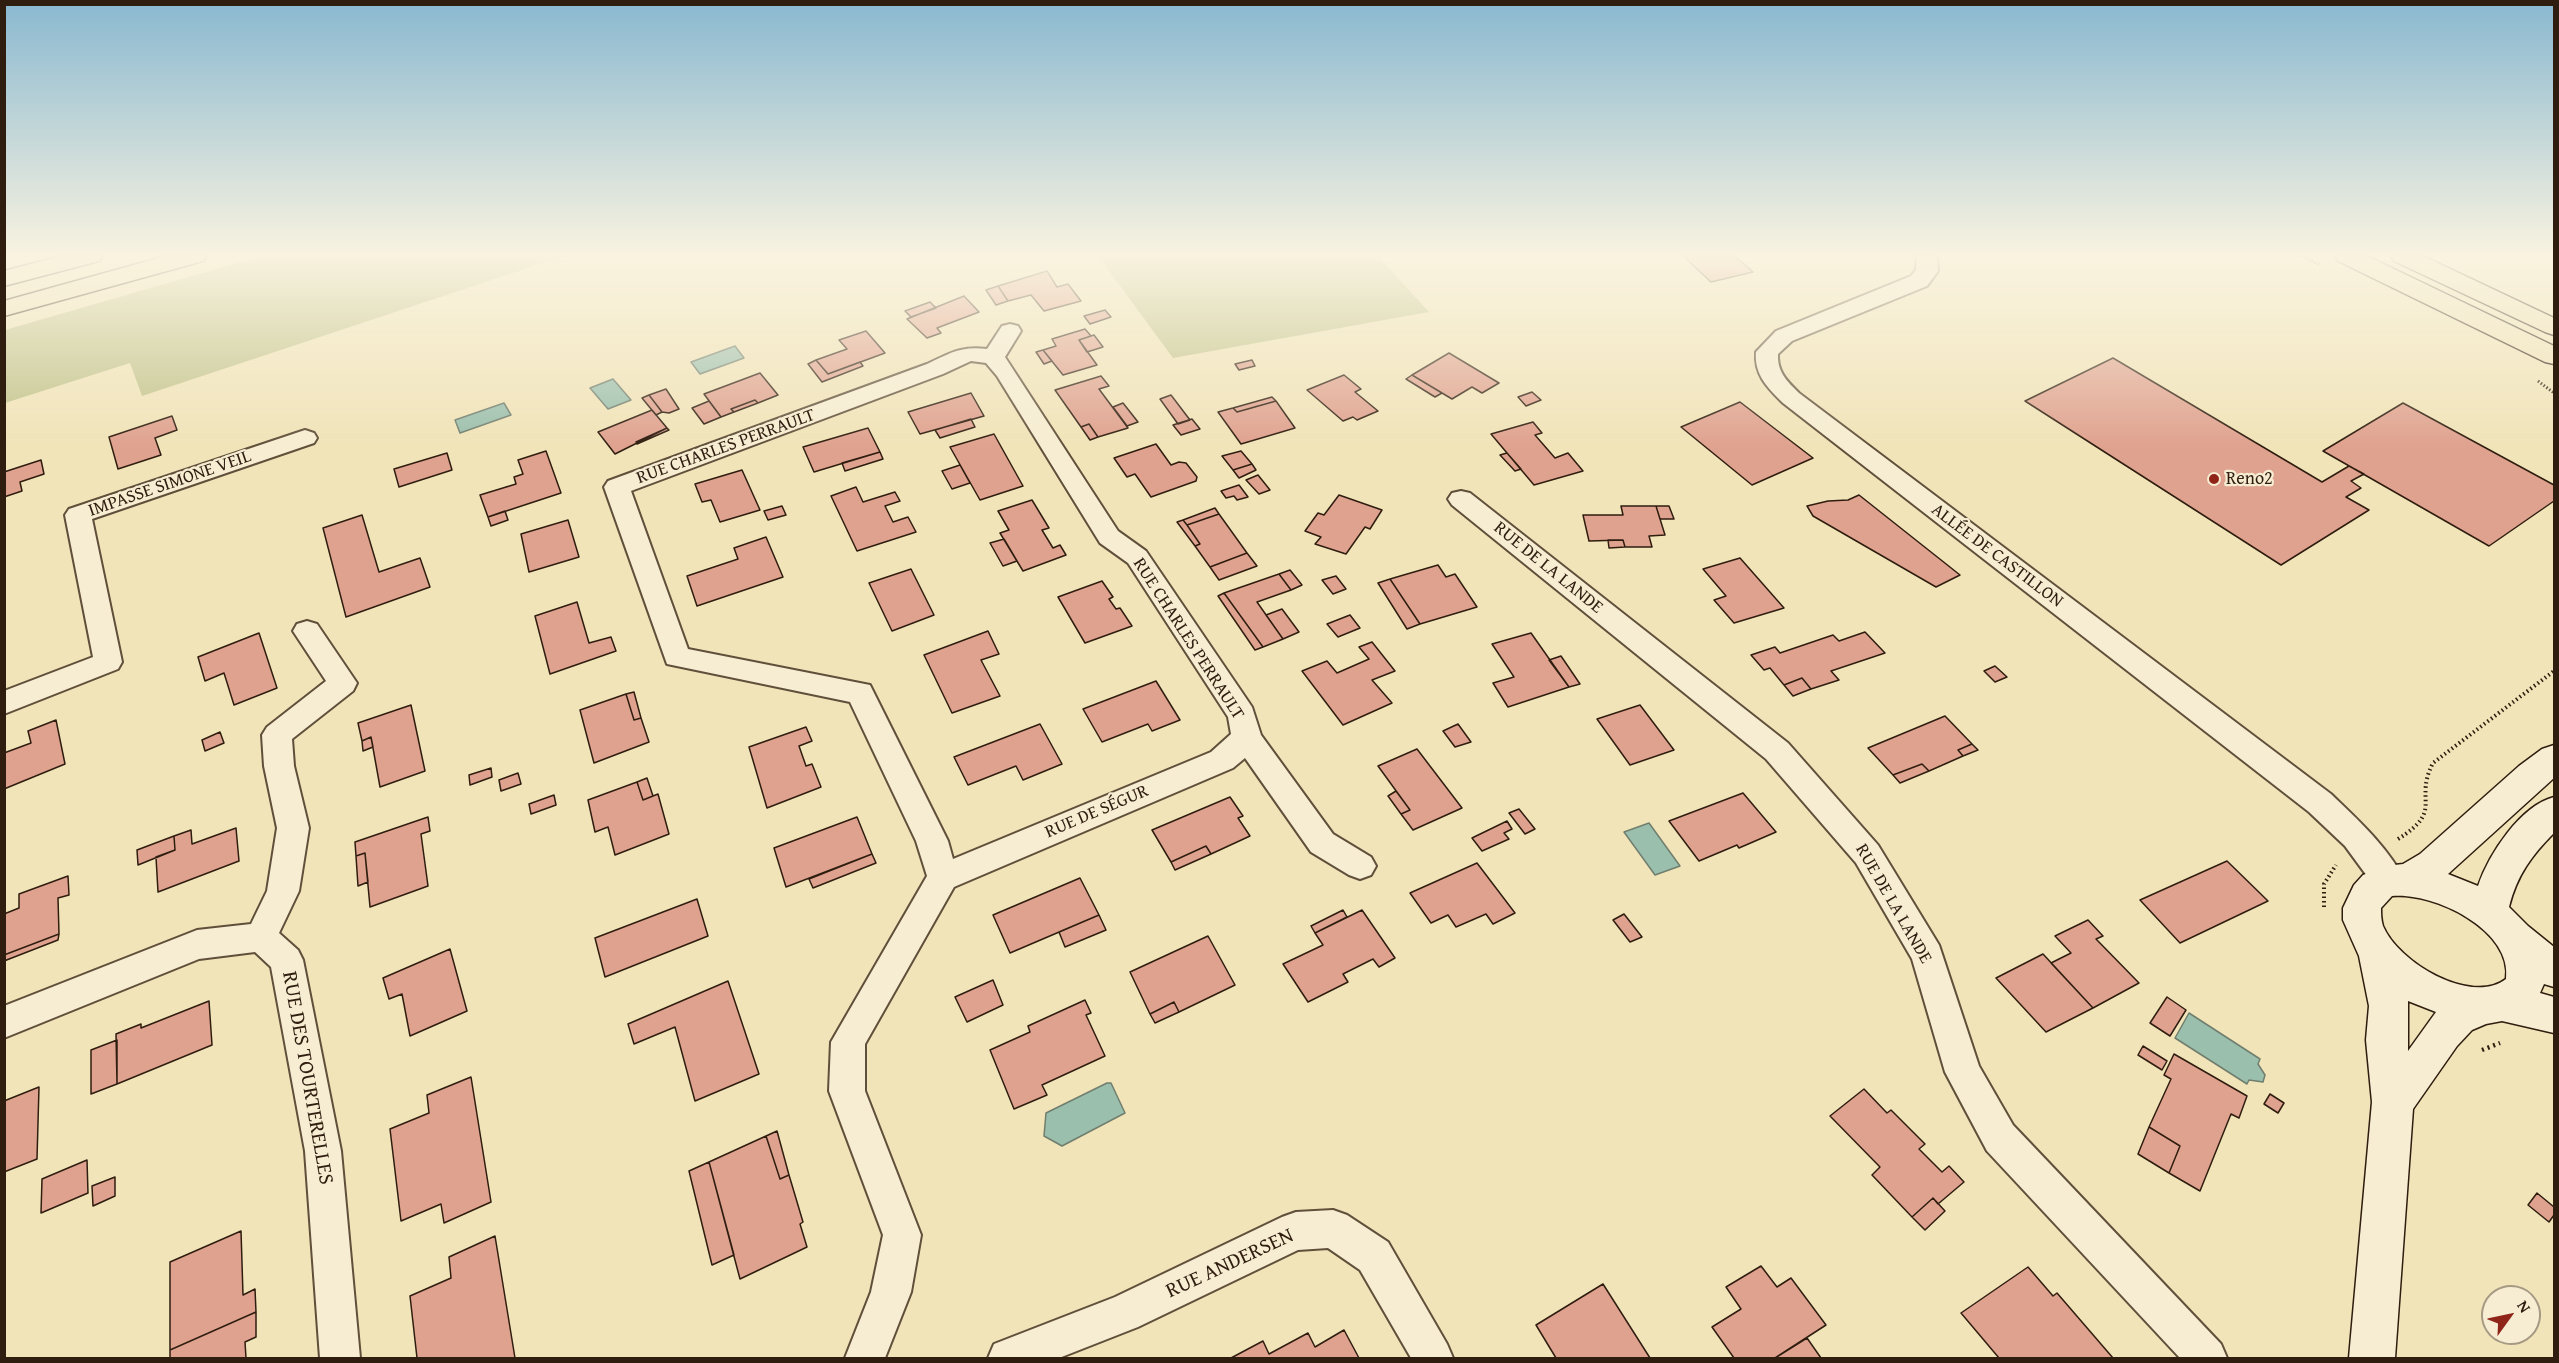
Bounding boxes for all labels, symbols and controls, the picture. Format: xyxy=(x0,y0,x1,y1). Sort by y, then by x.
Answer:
street label: RUE CHARLES PERRAULT xyxy=(634,405,818,489)
street label: IMPASSE SIMONE VEIL xyxy=(86,446,254,522)
place label: Reno2 xyxy=(2226,468,2273,490)
marker: Reno2 xyxy=(2207,472,2221,486)
street label: ALLÉE DE CASTILLON xyxy=(1927,499,2067,613)
street label: RUE DE LA LANDE xyxy=(1489,517,1607,619)
street label: RUE CHARLES PERRAULT xyxy=(1128,554,1248,724)
street label: RUE DE SÉGUR xyxy=(1042,781,1152,843)
street label: RUE DE LA LANDE xyxy=(1850,840,1936,968)
street label: RUE DES TOURTERELLES xyxy=(276,969,338,1187)
street label: RUE ANDERSEN xyxy=(1162,1223,1298,1305)
north arrow xyxy=(2481,1285,2541,1345)
text: N xyxy=(2511,1295,2537,1317)

